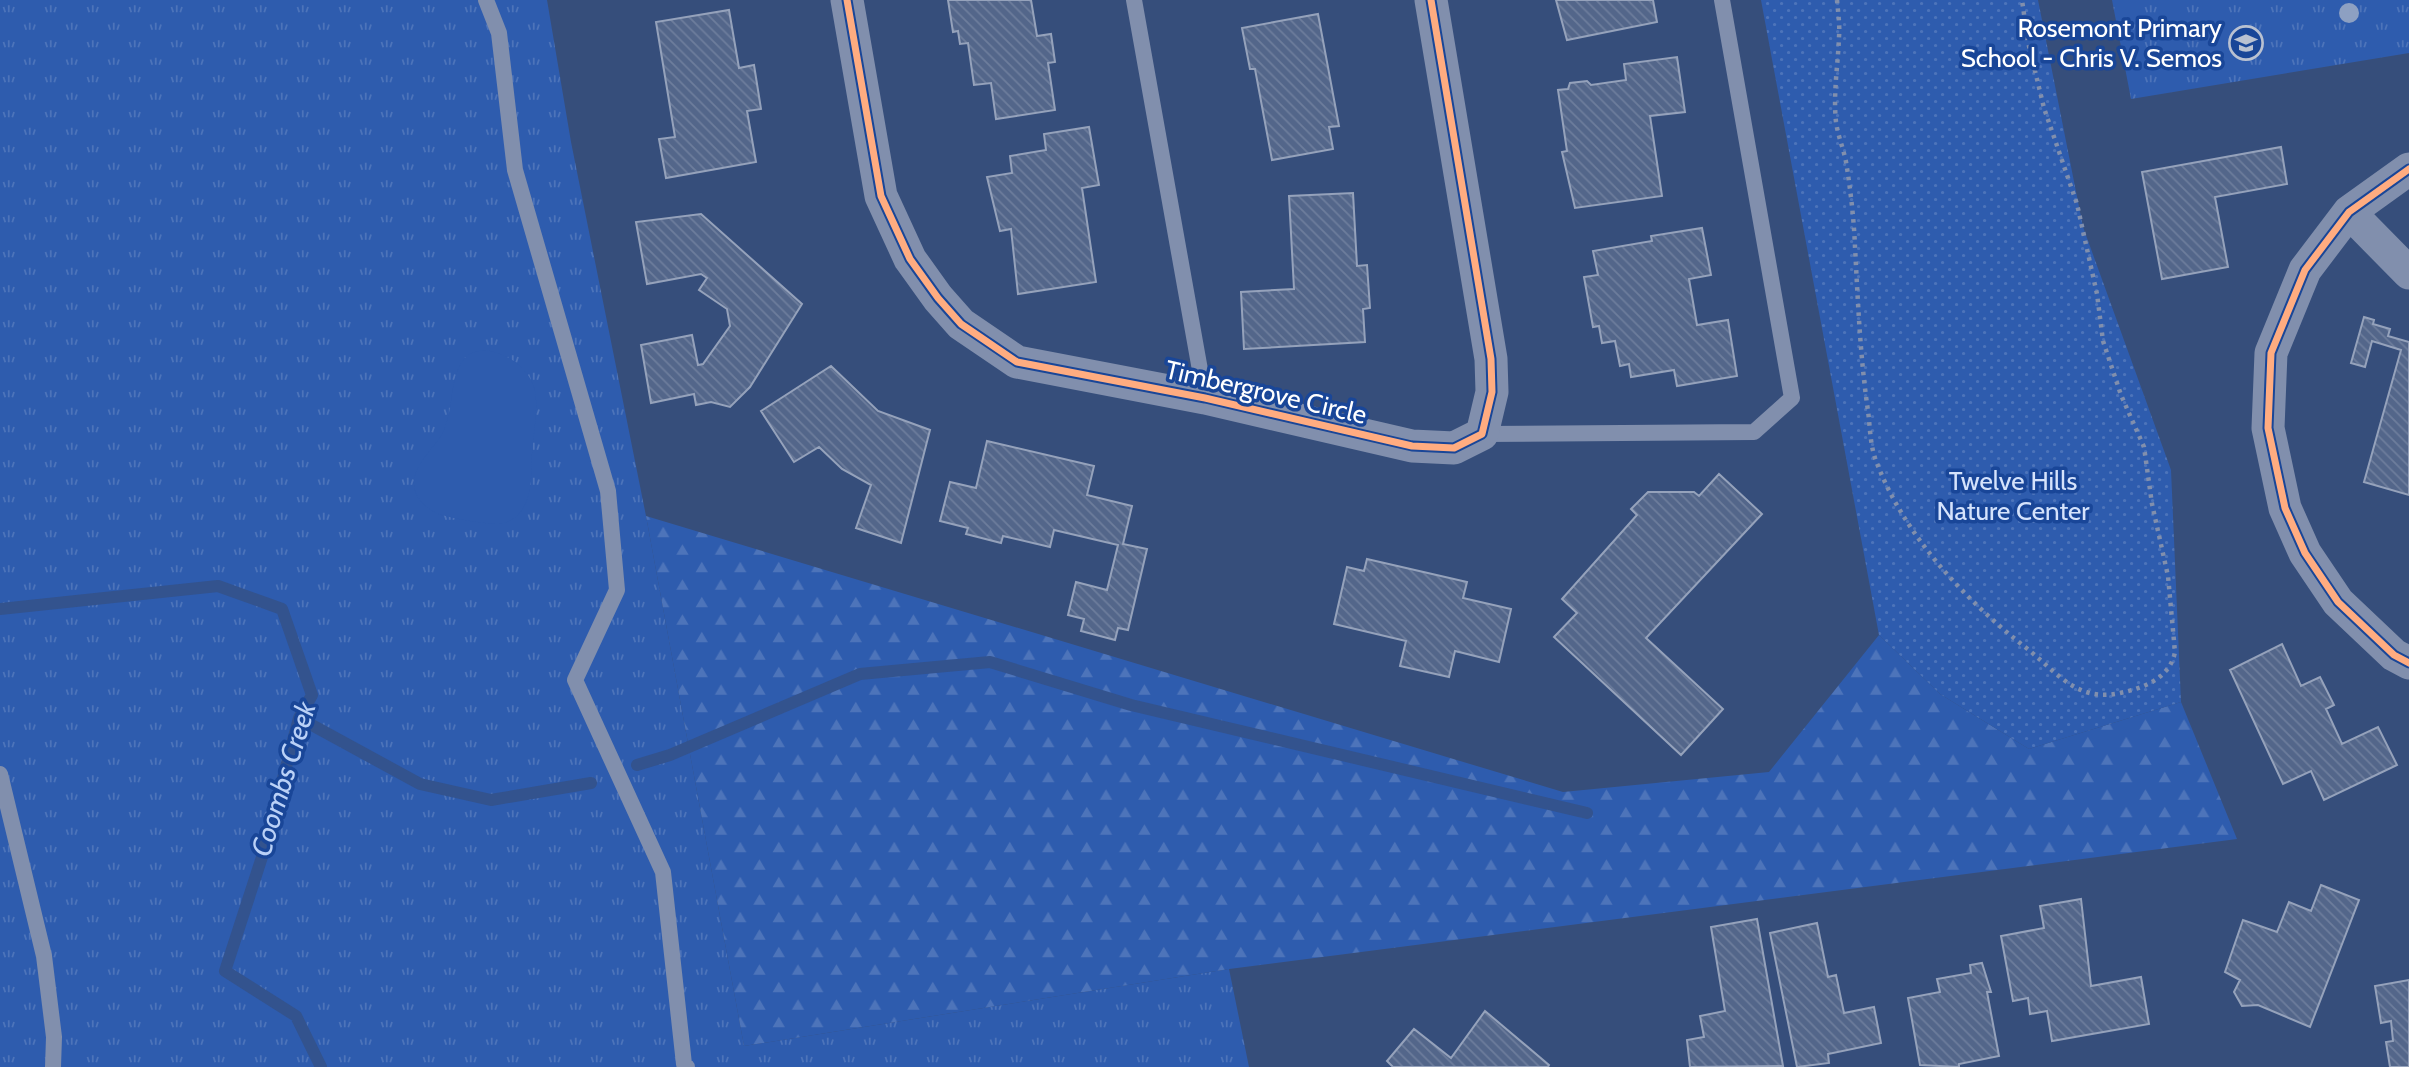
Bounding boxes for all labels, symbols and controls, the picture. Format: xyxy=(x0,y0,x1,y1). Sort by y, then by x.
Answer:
place label: Rosemont Primary School - Chris V. Semos xyxy=(1961,12,2222,74)
school or university icon: Rosemont Primary School - Chris V. Semos xyxy=(2227,24,2265,62)
street label: Timbergrove Circle xyxy=(1162,353,1370,431)
park label: Twelve Hills Nature Center xyxy=(1936,465,2090,527)
water label: Coombs Creek xyxy=(243,697,323,860)

